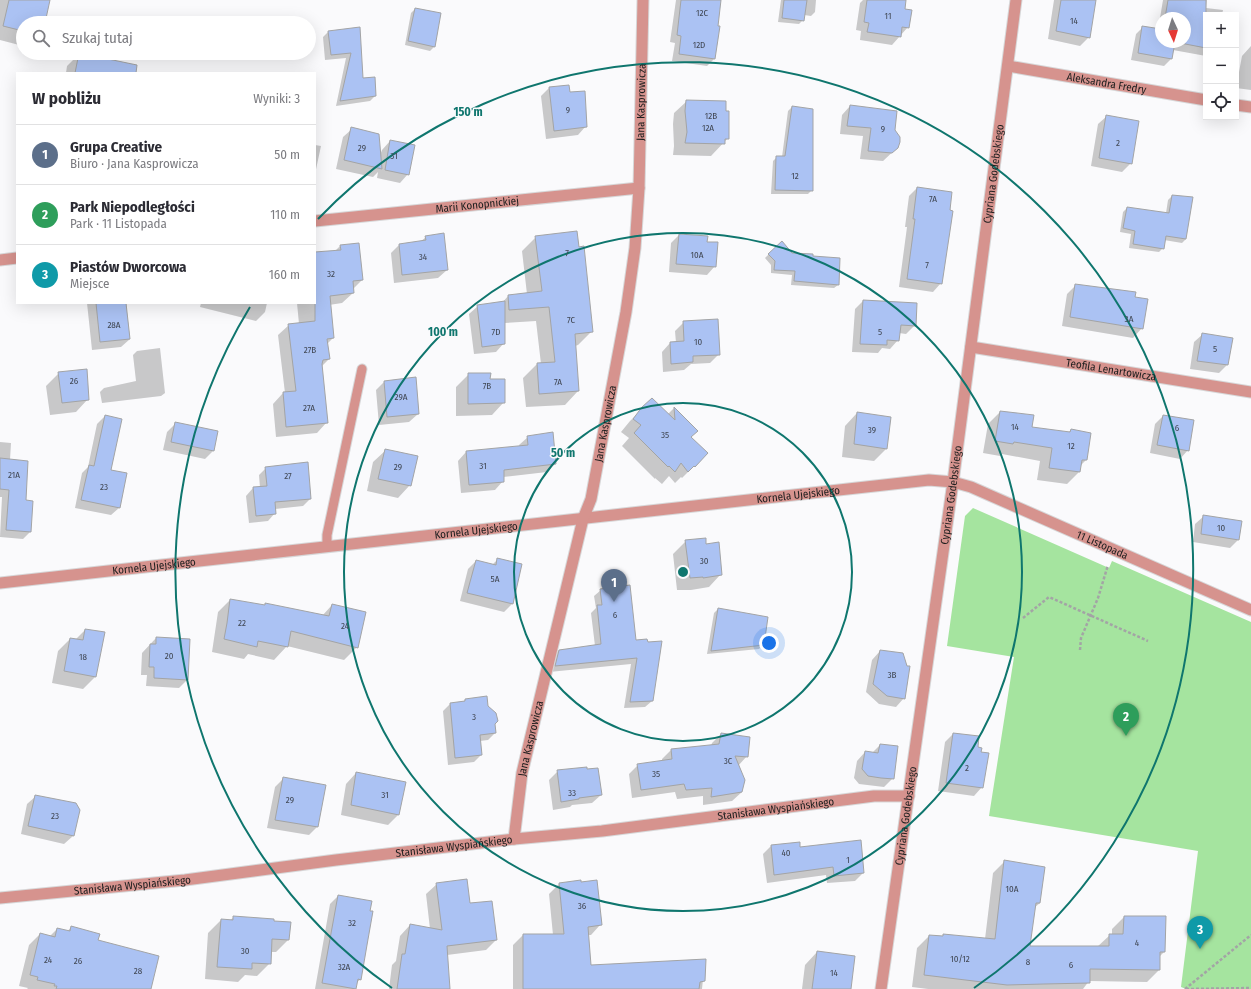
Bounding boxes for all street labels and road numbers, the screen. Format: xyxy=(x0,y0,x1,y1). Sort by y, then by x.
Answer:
street label: Jana Kasprowicza xyxy=(634,63,648,141)
street label: Aleksandra Fredry xyxy=(1066,70,1147,96)
street label: Cypriana Godebskiego xyxy=(980,123,1006,224)
street label: Marii Konopnickiej xyxy=(435,194,520,215)
street label: Teofila Lenartowicza xyxy=(1065,356,1157,383)
street label: Jana Kasprowicza xyxy=(592,384,619,463)
street label: Cypriana Godebskiego xyxy=(938,444,964,545)
street label: Kornela Ujejskiego xyxy=(756,483,841,506)
street label: Kornela Ujejskiego xyxy=(434,519,519,541)
street label: 11 Listopada xyxy=(1075,528,1130,562)
street label: Kornela Ujejskiego xyxy=(112,555,197,577)
street label: Jana Kasprowicza xyxy=(515,699,546,777)
street label: Cypriana Godebskiego xyxy=(892,765,919,866)
street label: Stanisława Wyspiańskiego xyxy=(717,795,835,823)
street label: Stanisława Wyspiańskiego xyxy=(395,833,513,859)
street label: Stanisława Wyspiańskiego xyxy=(73,873,192,897)

